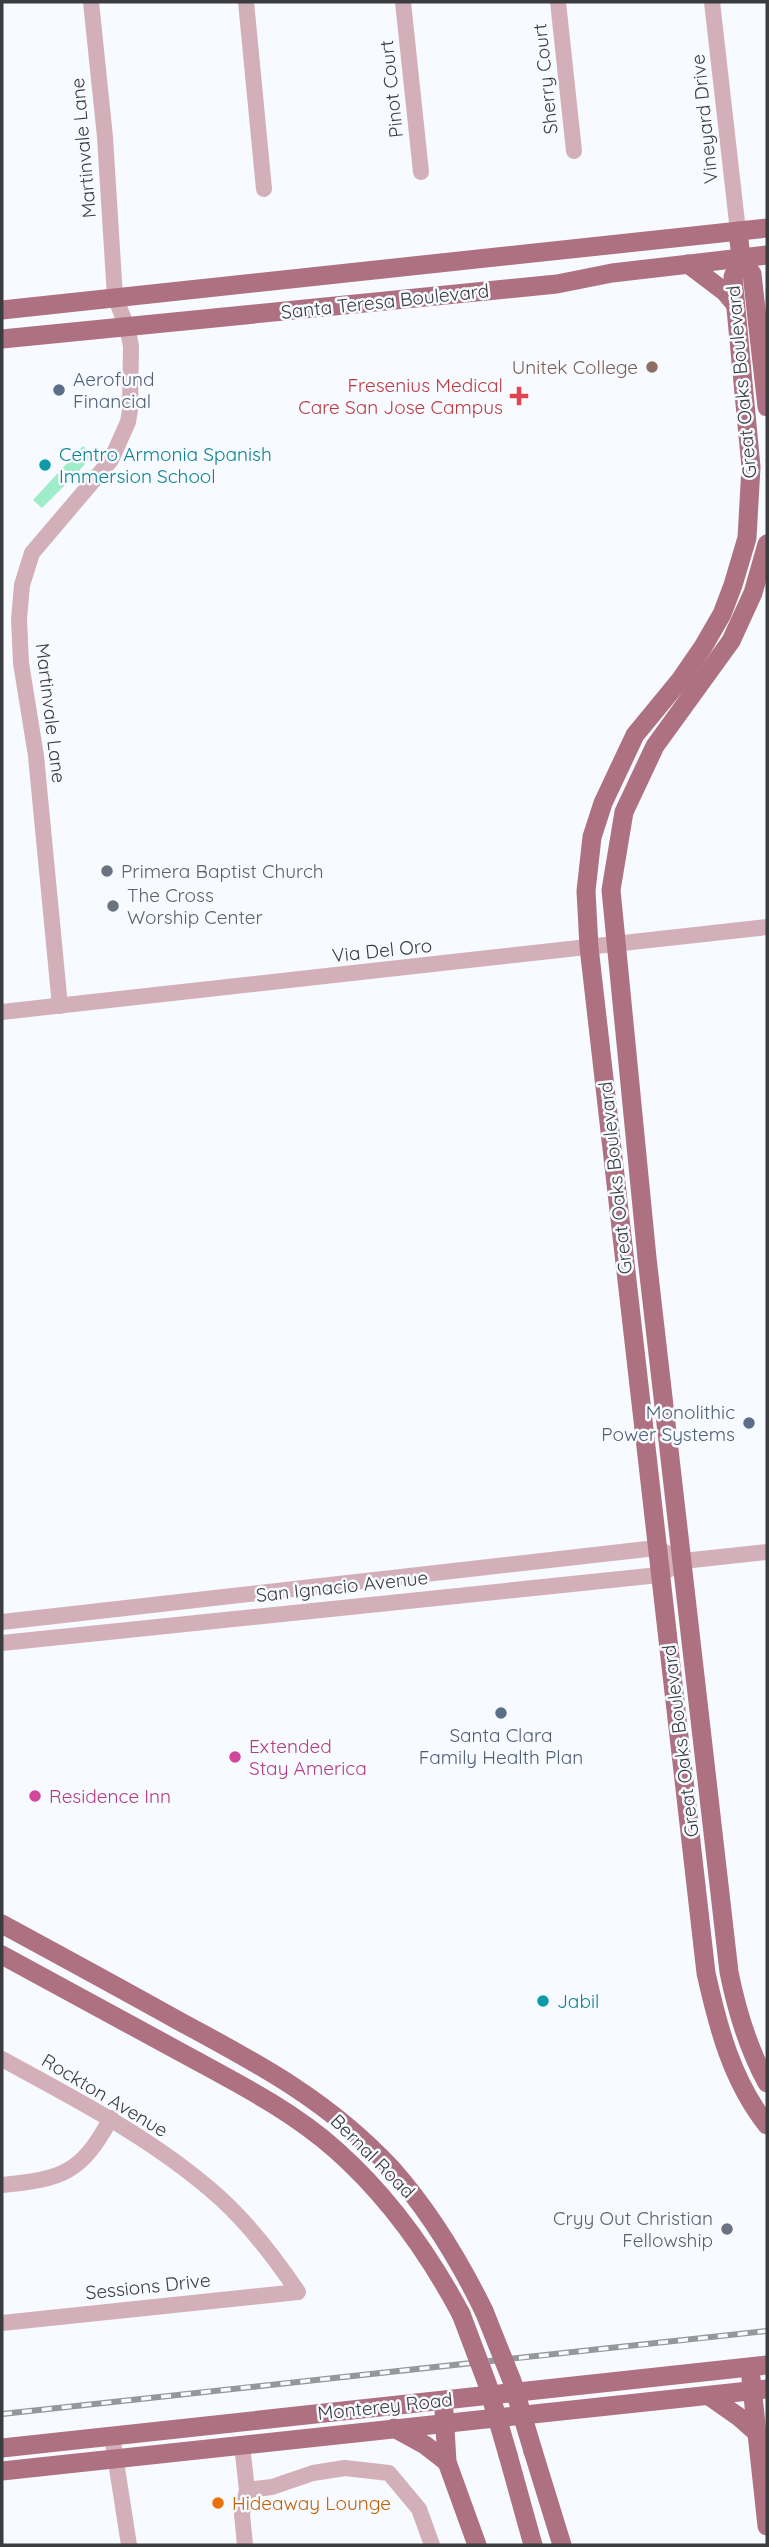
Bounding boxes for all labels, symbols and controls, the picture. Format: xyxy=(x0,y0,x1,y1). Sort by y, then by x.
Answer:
street label: Sherry Court xyxy=(527,22,563,136)
street label: Pinot Court xyxy=(374,39,408,139)
street label: Vineyard Drive xyxy=(685,53,723,185)
street label: Martinvale Lane xyxy=(65,77,101,219)
street label: Santa Teresa Boulevard xyxy=(280,278,490,324)
street label: Great Oaks Boulevard xyxy=(721,284,761,480)
place label: Unitek College xyxy=(512,355,638,379)
marker: Unitek College xyxy=(644,359,660,375)
place label: Aerofund Financial xyxy=(73,367,155,413)
place label: Fresenius Medical Care San Jose Campus xyxy=(298,373,503,419)
marker: Aerofund Financial xyxy=(51,382,67,398)
marker: Fresenius Medical Care San Jose Campus xyxy=(509,386,529,406)
place label: Centro Armonia Spanish Immersion School xyxy=(59,442,272,488)
marker: Centro Armonia Spanish Immersion School xyxy=(37,457,53,473)
street label: Martinvale Lane xyxy=(31,642,71,784)
place label: Primera Baptist Church xyxy=(121,859,324,883)
marker: Primera Baptist Church xyxy=(99,863,115,879)
place label: The Cross Worship Center xyxy=(127,883,264,929)
marker: The Cross Worship Center xyxy=(105,898,121,914)
street label: Via Del Oro xyxy=(331,933,433,967)
street label: Great Oaks Boulevard xyxy=(593,1080,637,1276)
place label: Monolithic Power Systems xyxy=(601,1400,735,1446)
marker: Monolithic Power Systems xyxy=(741,1415,757,1431)
street label: San Ignacio Avenue xyxy=(255,1565,429,1607)
street label: Great Oaks Boulevard xyxy=(656,1643,704,1839)
marker: Santa Clara Family Health Plan xyxy=(493,1705,509,1721)
place label: Santa Clara Family Health Plan xyxy=(419,1723,583,1769)
place label: Extended Stay America xyxy=(249,1734,367,1780)
marker: Extended Stay America xyxy=(227,1749,243,1765)
place label: Residence Inn xyxy=(49,1784,171,1808)
marker: Residence Inn xyxy=(27,1788,43,1804)
place label: Jabil xyxy=(557,1989,599,2013)
marker: Jabil xyxy=(535,1993,551,2009)
street label: Rockton Avenue xyxy=(37,2048,173,2142)
street label: Bernal Road xyxy=(326,2109,420,2203)
place label: Cryy Out Christian Fellowship xyxy=(553,2206,713,2252)
marker: Cryy Out Christian Fellowship xyxy=(719,2221,735,2237)
street label: Sessions Drive xyxy=(84,2268,212,2304)
street label: Monterey Road xyxy=(316,2387,454,2425)
place label: Hideaway Lounge xyxy=(232,2491,391,2515)
marker: Hideaway Lounge xyxy=(210,2495,226,2511)

